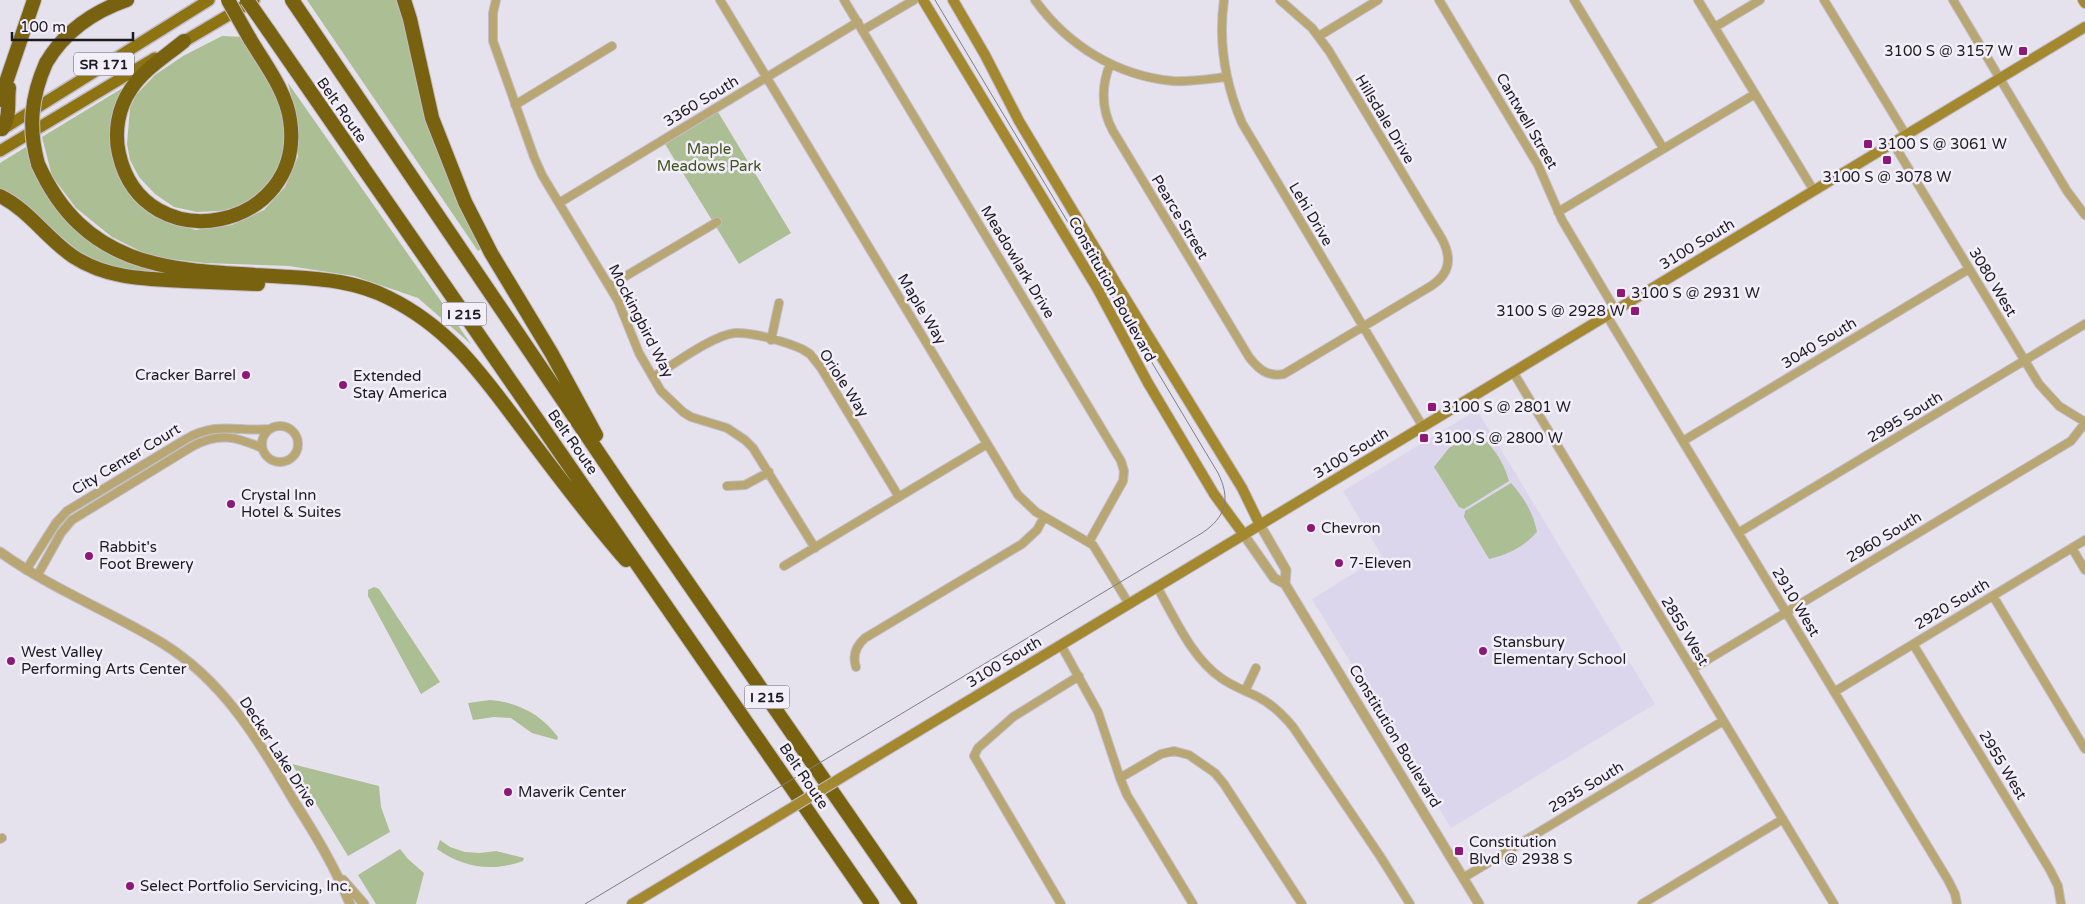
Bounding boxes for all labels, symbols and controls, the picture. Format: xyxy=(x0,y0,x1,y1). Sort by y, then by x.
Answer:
scale bar xyxy=(12,10,134,42)
text: 100 m xyxy=(20,18,66,36)
place label: 3100 S @ 3157 W xyxy=(1884,42,2013,60)
marker: 3100 S @ 3157 W xyxy=(2017,45,2029,57)
road number: SR 171 xyxy=(74,52,134,76)
street label: Cantwell Street xyxy=(1492,70,1562,172)
street label: Hillsdale Drive xyxy=(1351,71,1419,167)
street label: 3360 South xyxy=(660,72,742,130)
street label: Belt Route xyxy=(313,74,371,146)
place label: 3100 S @ 3061 W xyxy=(1878,135,2007,153)
marker: 3100 S @ 3061 W xyxy=(1862,138,1874,150)
park label: Maple Meadows Park xyxy=(657,140,761,175)
marker: 3100 S @ 3078 W xyxy=(1881,154,1893,166)
place label: 3100 S @ 3078 W xyxy=(1823,168,1951,186)
street label: Pearce Street xyxy=(1148,171,1212,263)
street label: Lehi Drive xyxy=(1285,179,1337,249)
street label: Meadowlark Drive xyxy=(977,202,1059,322)
street label: Constitution Boulevard xyxy=(1064,213,1160,365)
street label: 3100 South xyxy=(1656,215,1738,273)
street label: 3080 West xyxy=(1965,244,2021,320)
street label: Mockingbird Way xyxy=(605,261,677,381)
street label: Maple Way xyxy=(894,270,950,348)
place label: 3100 S @ 2931 W xyxy=(1631,284,1760,302)
marker: 3100 S @ 2931 W xyxy=(1615,287,1627,299)
road number: I 215 xyxy=(442,302,486,326)
place label: 3100 S @ 2928 W xyxy=(1496,302,1625,320)
marker: 3100 S @ 2928 W xyxy=(1629,305,1641,317)
street label: 3040 South xyxy=(1778,314,1860,372)
street label: Oriole Way xyxy=(815,346,873,420)
place label: Cracker Barrel xyxy=(135,366,236,384)
place label: Extended Stay America xyxy=(353,367,447,402)
marker: Cracker Barrel xyxy=(240,369,252,381)
marker: Extended Stay America xyxy=(337,379,349,391)
street label: 2995 South xyxy=(1864,388,1946,446)
place label: 3100 S @ 2801 W xyxy=(1442,398,1571,416)
marker: 3100 S @ 2801 W xyxy=(1426,401,1438,413)
street label: Belt Route xyxy=(544,406,602,478)
street label: City Center Court xyxy=(69,419,184,498)
street label: 3100 South xyxy=(1310,424,1392,482)
place label: 3100 S @ 2800 W xyxy=(1434,429,1563,447)
marker: 3100 S @ 2800 W xyxy=(1418,432,1430,444)
place label: Crystal Inn Hotel & Suites xyxy=(241,486,341,521)
marker: Crystal Inn Hotel & Suites xyxy=(225,498,237,510)
street label: 2960 South xyxy=(1843,508,1925,566)
place label: Chevron xyxy=(1321,519,1381,537)
marker: Chevron xyxy=(1305,522,1317,534)
place label: Rabbit's Foot Brewery xyxy=(99,538,194,573)
marker: Rabbit's Foot Brewery xyxy=(83,550,95,562)
place label: 7-Eleven xyxy=(1349,554,1411,572)
marker: 7-Eleven xyxy=(1333,557,1345,569)
street label: 2910 West xyxy=(1768,564,1824,640)
street label: 2920 South xyxy=(1911,575,1993,633)
street label: 2855 West xyxy=(1657,593,1713,669)
street label: 3100 South xyxy=(963,633,1045,691)
place label: Stansbury Elementary School xyxy=(1493,633,1626,668)
place label: West Valley Performing Arts Center xyxy=(21,643,187,678)
marker: Stansbury Elementary School xyxy=(1477,645,1489,657)
marker: West Valley Performing Arts Center xyxy=(5,655,17,667)
street label: Constitution Boulevard xyxy=(1345,661,1445,811)
road number: I 215 xyxy=(744,686,790,709)
street label: Decker Lake Drive xyxy=(236,693,320,811)
street label: 2955 West xyxy=(1975,727,2031,803)
street label: Belt Route xyxy=(776,740,832,812)
street label: 2935 South xyxy=(1545,758,1627,816)
place label: Maverik Center xyxy=(518,783,626,801)
marker: Maverik Center xyxy=(502,786,514,798)
place label: Constitution Blvd @ 2938 S xyxy=(1469,833,1572,868)
marker: Constitution Blvd @ 2938 S xyxy=(1453,845,1465,857)
place label: Select Portfolio Servicing, Inc. xyxy=(140,877,351,895)
marker: Select Portfolio Servicing, Inc. xyxy=(124,880,136,892)

